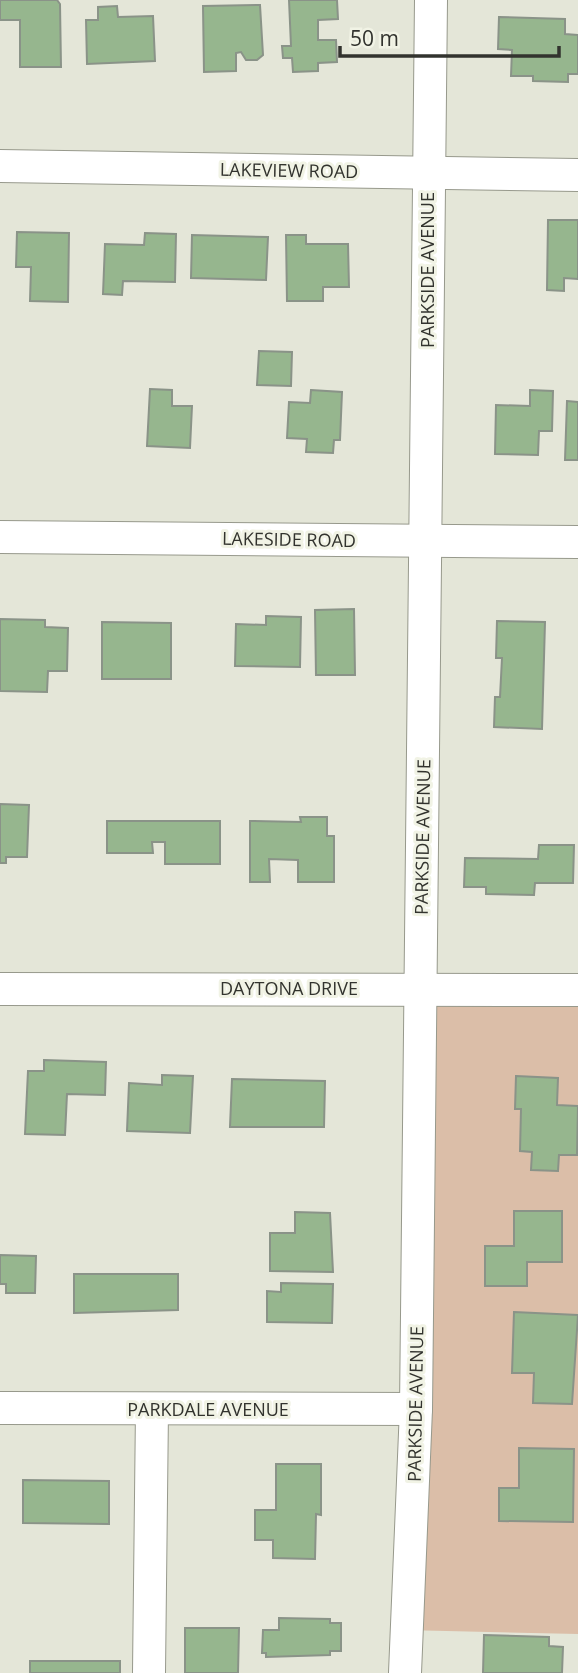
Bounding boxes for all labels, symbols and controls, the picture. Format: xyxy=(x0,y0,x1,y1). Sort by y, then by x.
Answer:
scale bar xyxy=(340,14,559,58)
text: 50 m xyxy=(350,24,399,52)
street label: LAKEVIEW ROAD xyxy=(220,157,358,183)
street label: PARKSIDE AVENUE xyxy=(415,192,439,348)
street label: LAKESIDE ROAD xyxy=(222,526,356,552)
street label: PARKSIDE AVENUE xyxy=(409,759,435,915)
street label: DAYTONA DRIVE xyxy=(220,976,358,1000)
street label: PARKSIDE AVENUE xyxy=(402,1326,428,1482)
street label: PARKDALE AVENUE xyxy=(127,1397,289,1421)

